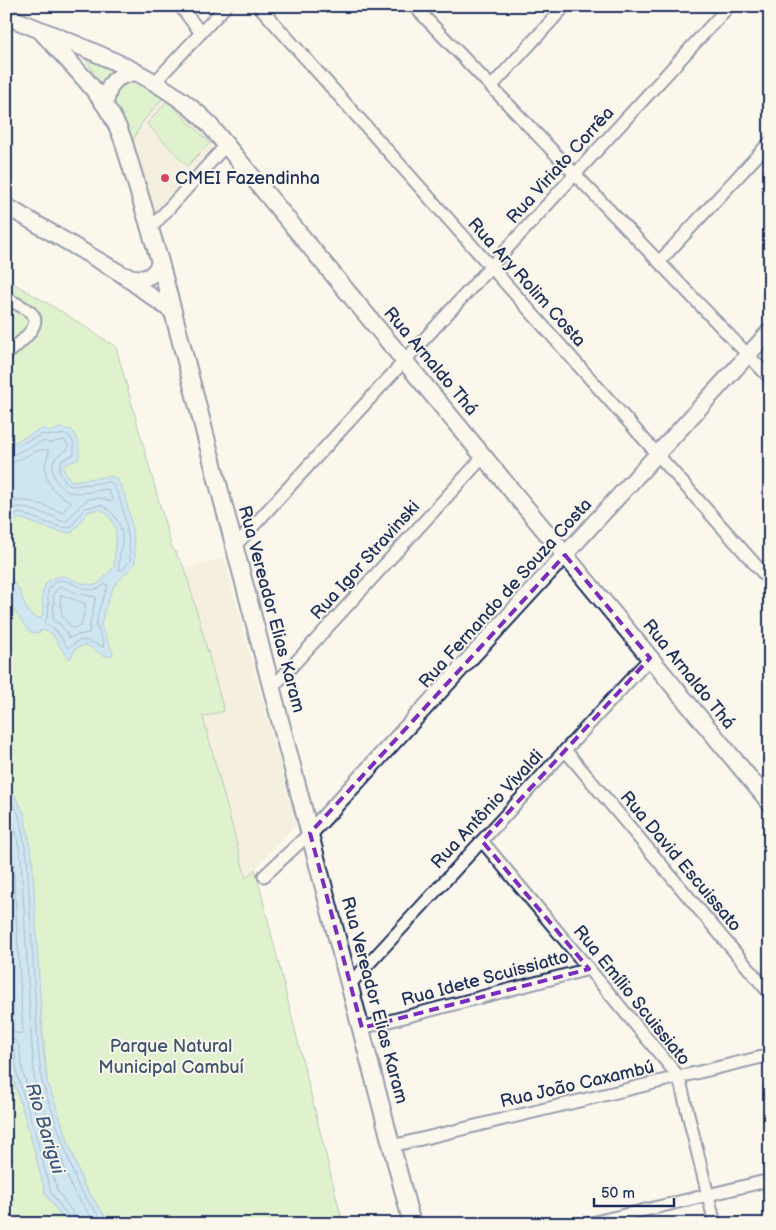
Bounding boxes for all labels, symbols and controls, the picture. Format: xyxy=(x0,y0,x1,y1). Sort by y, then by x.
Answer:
street label: Rua Viriato Corrêa xyxy=(502,102,618,228)
place label: CMEI Fazendinha xyxy=(175,168,320,189)
marker: CMEI Fazendinha xyxy=(159,172,171,184)
street label: Rua Ary Rolim Costa xyxy=(463,214,590,351)
street label: Rua Arnaldo Thá xyxy=(379,303,482,420)
street label: Rua Fernando de Souza Costa xyxy=(415,494,596,693)
street label: Rua Igor Stravinski xyxy=(306,497,424,624)
street label: Rua Vereador Elias Karam xyxy=(234,503,309,715)
street label: Rua Arnaldo Thá xyxy=(638,615,739,733)
street label: Rua Antônio Vivaldi xyxy=(427,746,548,873)
street label: Rua David Escuissato xyxy=(616,787,745,936)
street label: Rua Vereador Elias Karam xyxy=(337,894,412,1106)
street label: Rua Emílio Scuissiato xyxy=(569,921,695,1070)
street label: Rua Idete Scuissiatto xyxy=(399,946,571,1011)
park label: Parque Natural Municipal Cambuí xyxy=(98,1036,244,1078)
street label: Rua João Caxambú xyxy=(498,1057,656,1112)
water label: Rio Barigui xyxy=(20,1080,70,1178)
scale bar xyxy=(594,1175,674,1207)
text: 50 m xyxy=(601,1184,635,1203)

